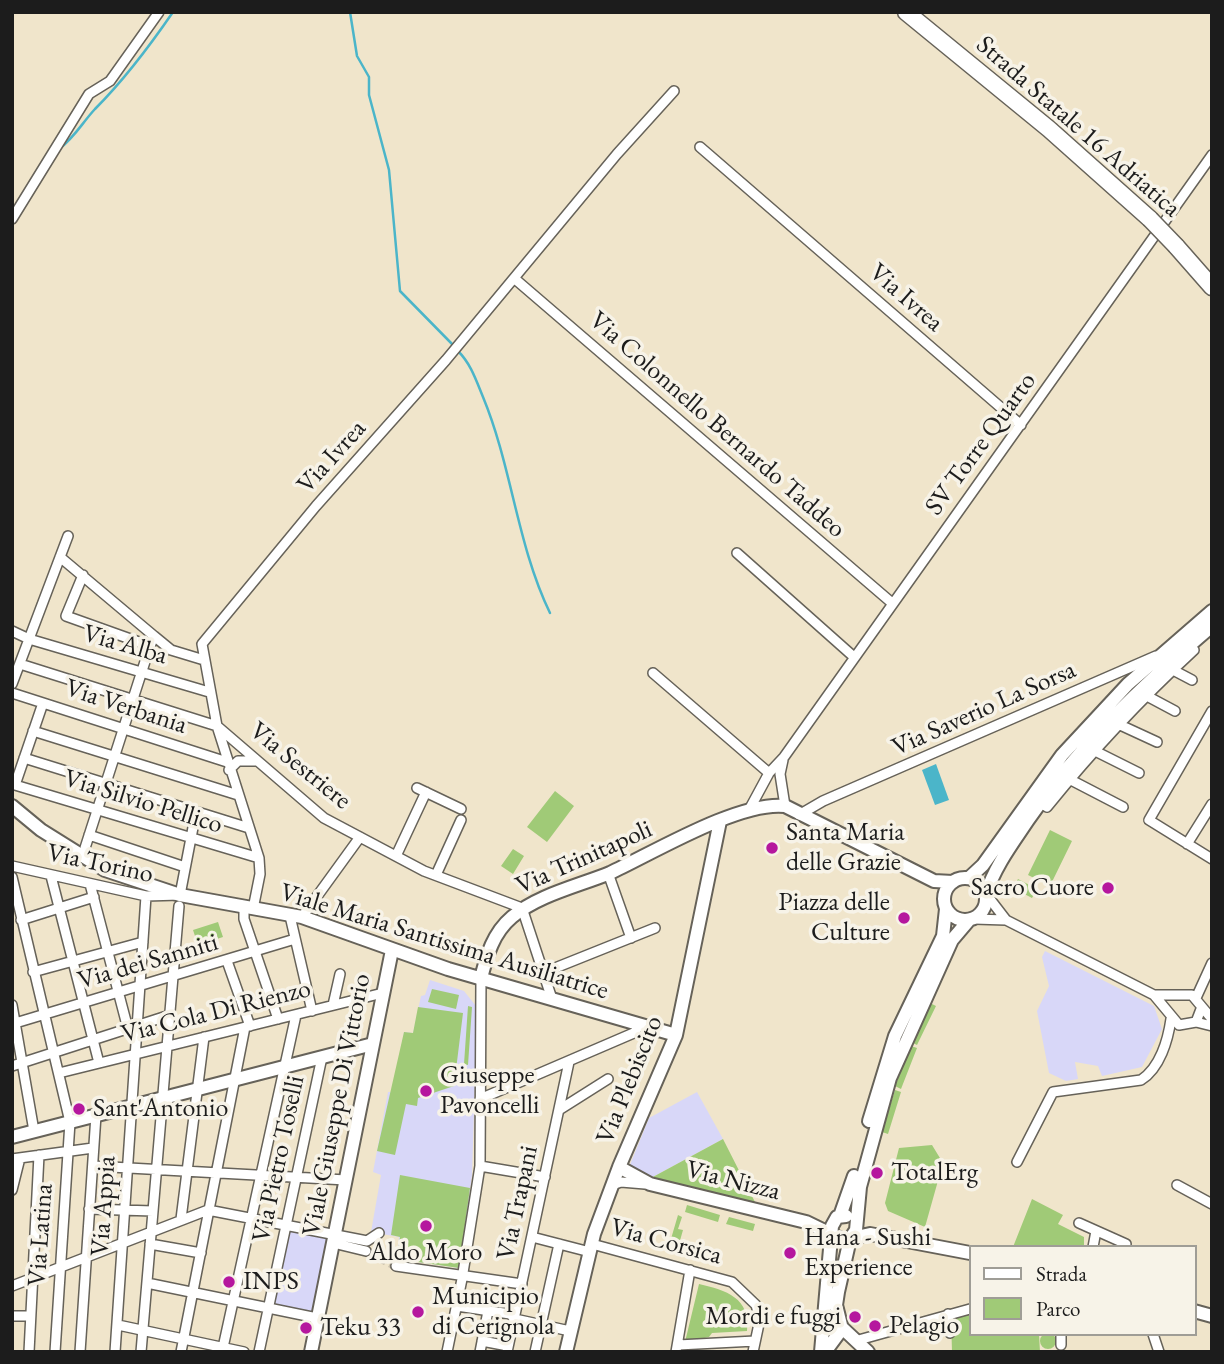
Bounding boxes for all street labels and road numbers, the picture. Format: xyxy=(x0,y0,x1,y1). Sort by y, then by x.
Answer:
street label: Strada Statale 16 Adriatica xyxy=(969,30,1187,224)
street label: Via Ivrea xyxy=(862,257,950,339)
street label: Via Colonnello Bernardo Taddeo xyxy=(582,305,852,545)
street label: SV Torre Quarto xyxy=(919,367,1043,521)
street label: Via Ivrea xyxy=(291,414,373,500)
street label: Via Alba xyxy=(79,618,171,672)
street label: Via Saverio La Sorsa xyxy=(887,654,1081,764)
street label: Via Verbania xyxy=(61,673,191,741)
street label: Via Sestriere xyxy=(243,716,357,816)
street label: Via Silvio Pellico xyxy=(60,763,226,841)
street label: Via Trinitapoli xyxy=(511,814,657,902)
street label: Via Torino xyxy=(44,838,156,890)
street label: Viale Maria Santissima Ausiliatrice xyxy=(276,877,612,1007)
street label: Via dei Sanniti xyxy=(74,927,222,997)
street label: Viale Giuseppe Di Vittorio xyxy=(296,971,378,1239)
street label: Via Cola Di Rienzo xyxy=(118,973,314,1051)
street label: Via Plebiscito xyxy=(590,1011,670,1149)
street label: Via Pietro Toselli xyxy=(246,1073,312,1245)
street label: Via Trapani xyxy=(491,1143,545,1263)
street label: Via Nizza xyxy=(683,1154,783,1208)
street label: Via Appia xyxy=(85,1155,123,1257)
street label: Via Latina xyxy=(22,1182,60,1288)
street label: Via Corsica xyxy=(607,1212,725,1272)

